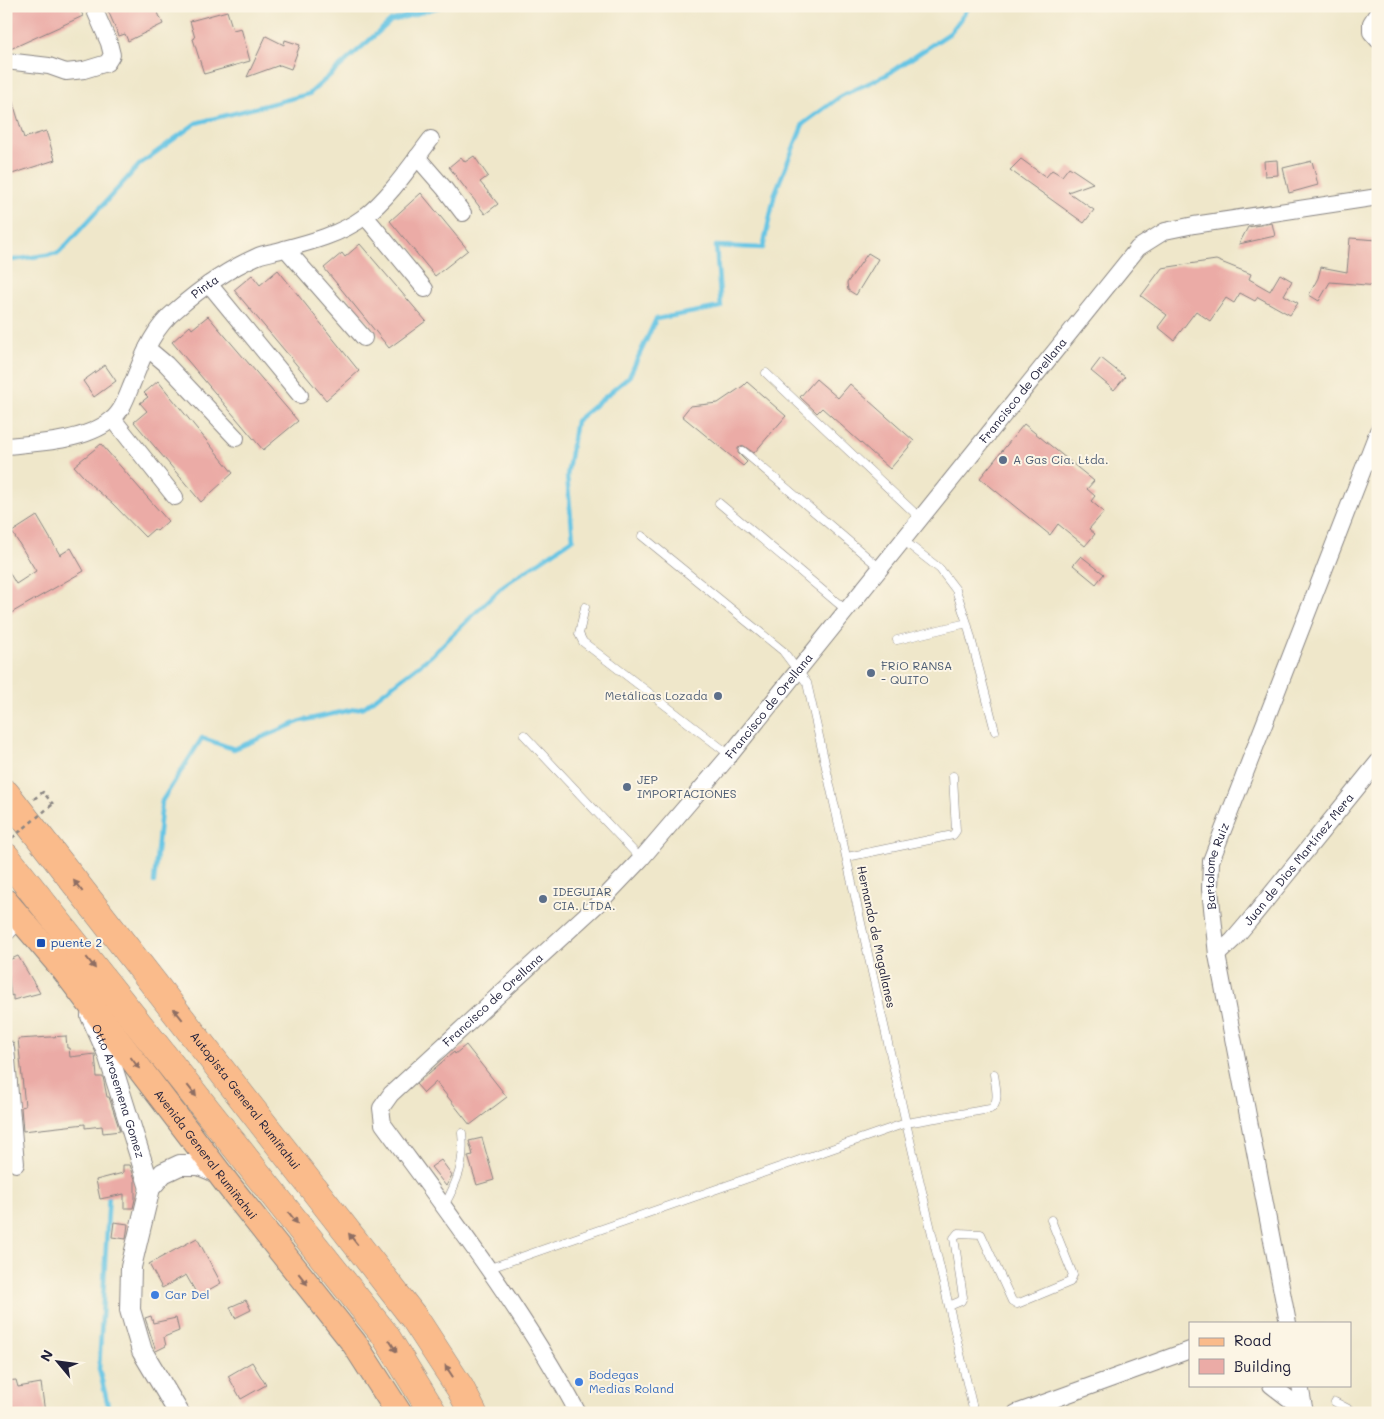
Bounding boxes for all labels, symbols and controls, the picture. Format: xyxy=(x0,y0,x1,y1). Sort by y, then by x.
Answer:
street label: Pinta xyxy=(187,271,221,302)
street label: Francisco de Orellana xyxy=(975,334,1070,446)
place label: A Gas Cia. Ltda. xyxy=(1013,451,1109,467)
marker: A Gas Cia. Ltda. xyxy=(997,454,1009,466)
street label: Francisco de Orellana xyxy=(721,650,816,762)
place label: FRíO RANSA - QUITO xyxy=(881,657,952,687)
marker: FRíO RANSA - QUITO xyxy=(865,667,877,679)
place label: Metálicas Lozada xyxy=(605,687,708,703)
marker: Metálicas Lozada xyxy=(712,690,724,702)
place label: JEP IMPORTACIONES xyxy=(637,771,737,801)
marker: JEP IMPORTACIONES xyxy=(621,781,633,793)
street label: Juan de Dios Martínez Mera xyxy=(1240,789,1357,929)
street label: Bartolome Ruiz xyxy=(1201,820,1232,911)
street label: Hernando de Magallanes xyxy=(854,864,900,1010)
one-way arrow xyxy=(73,880,84,893)
place label: IDEGUIAR CIA. LTDA. xyxy=(553,883,616,913)
marker: IDEGUIAR CIA. LTDA. xyxy=(537,893,549,905)
place label: puente 2 xyxy=(51,934,102,950)
marker: puente 2 xyxy=(35,937,47,949)
street label: Francisco de Orellana xyxy=(439,949,546,1050)
one-way arrow xyxy=(86,956,97,969)
one-way arrow xyxy=(173,1008,184,1021)
street label: Otto Arosemena Gomez xyxy=(89,1021,149,1160)
street label: Autopista General Rumiñahui xyxy=(187,1028,305,1172)
one-way arrow xyxy=(130,1056,141,1069)
one-way arrow xyxy=(187,1084,198,1097)
street label: Avenida General Rumiñahui xyxy=(151,1086,261,1222)
one-way arrow xyxy=(288,1211,299,1224)
one-way arrow xyxy=(348,1233,359,1246)
one-way arrow xyxy=(297,1272,308,1285)
place label: Car Del xyxy=(165,1286,210,1302)
marker: Car Del xyxy=(149,1289,161,1301)
legend xyxy=(1189,1322,1352,1386)
text: Road xyxy=(1234,1330,1271,1350)
north arrow xyxy=(32,1336,82,1386)
one-way arrow xyxy=(388,1340,397,1353)
text: N xyxy=(35,1346,57,1365)
text: Building xyxy=(1234,1356,1291,1376)
one-way arrow xyxy=(444,1364,453,1377)
place label: Bodegas Medias Roland xyxy=(589,1366,674,1396)
marker: Bodegas Medias Roland xyxy=(573,1376,585,1388)

